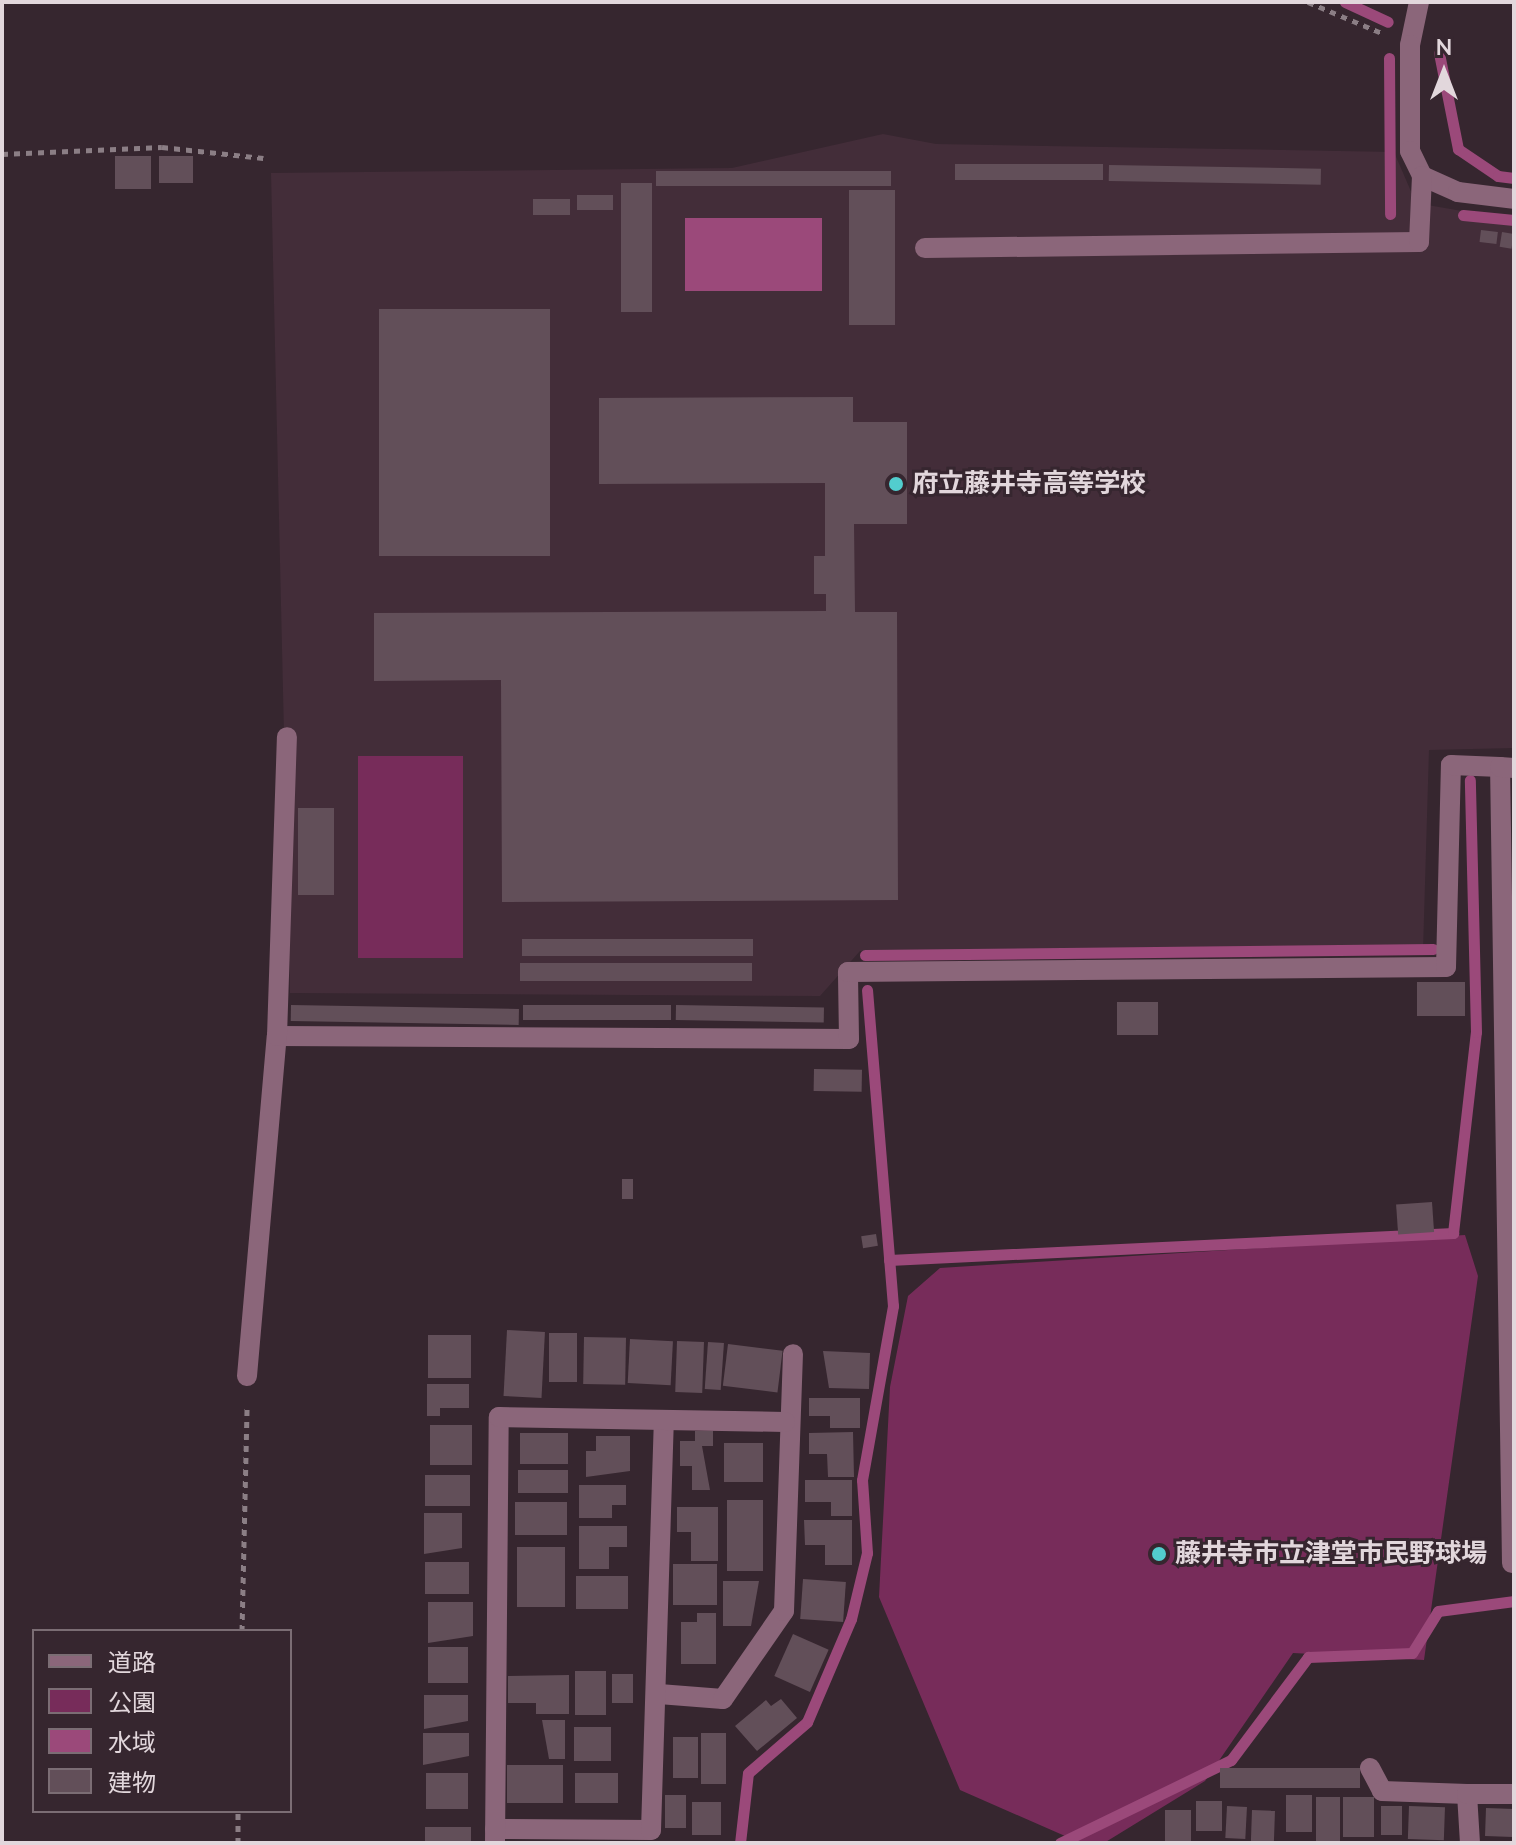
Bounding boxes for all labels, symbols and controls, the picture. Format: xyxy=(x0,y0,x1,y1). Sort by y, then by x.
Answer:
north arrow xyxy=(1404,32,1484,112)
text: N xyxy=(1436,33,1452,63)
place label: 府立藤井寺高等学校 xyxy=(912,468,1146,500)
marker: 府立藤井寺高等学校 xyxy=(887,475,905,493)
place label: 藤井寺市立津堂市民野球場 xyxy=(1175,1538,1487,1570)
marker: 藤井寺市立津堂市民野球場 xyxy=(1150,1545,1168,1563)
legend xyxy=(32,1629,292,1813)
text: 道路 xyxy=(108,1647,156,1679)
text: 公園 xyxy=(108,1687,156,1719)
text: 水域 xyxy=(108,1727,156,1759)
text: 建物 xyxy=(108,1767,156,1799)

